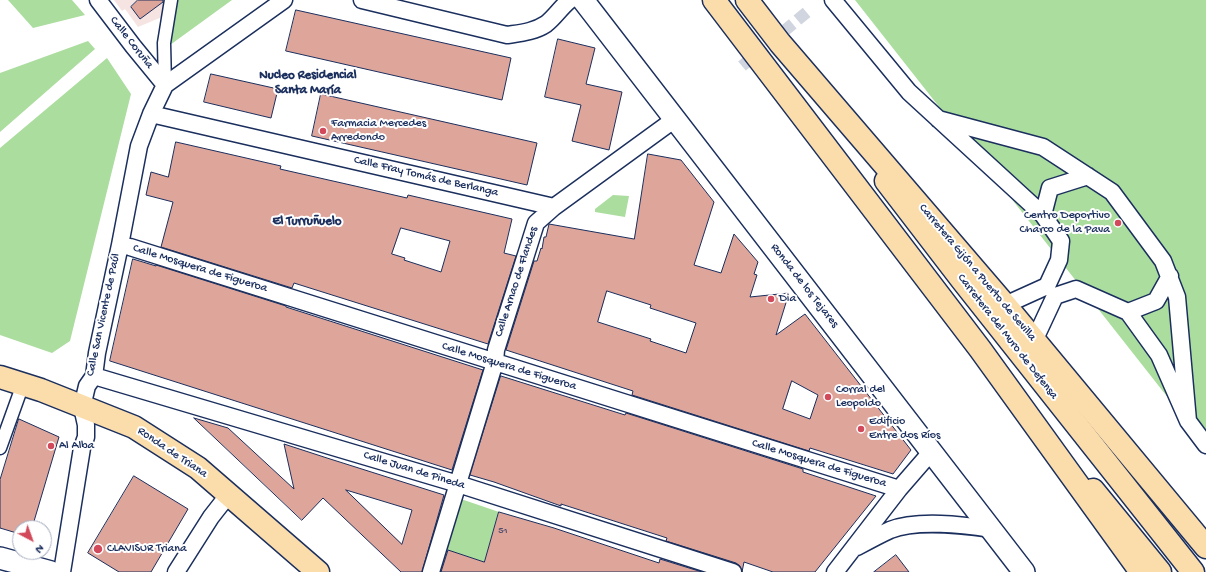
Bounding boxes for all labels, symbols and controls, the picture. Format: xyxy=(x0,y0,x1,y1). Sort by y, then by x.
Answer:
street label: Calle Coruña xyxy=(106,14,156,72)
district label: Nucleo Residencial Santa María xyxy=(259,68,357,99)
place label: Farmacia Mercedes Arredondo xyxy=(331,117,426,145)
marker: Farmacia Mercedes Arredondo xyxy=(318,126,328,136)
street label: Calle Fray Tomás de Berlanga xyxy=(352,153,500,201)
street label: Carretera Gijón a Puerto de Sevilla xyxy=(915,201,1039,345)
place label: Centro Deportivo Charco de la Pava xyxy=(1020,209,1110,237)
district label: El Turruñuelo xyxy=(272,214,342,230)
marker: Centro Deportivo Charco de la Pava xyxy=(1113,218,1123,228)
street label: Calle Arnao de Flandes xyxy=(492,225,542,339)
street label: Ronda de los Tejares xyxy=(767,241,841,331)
street label: Calle Mosquera de Figueroa xyxy=(131,242,269,296)
street label: Calle San Vicente de Paúl xyxy=(84,252,124,378)
street label: Carretera del Muro de Defensa xyxy=(953,271,1061,403)
place label: Dia xyxy=(779,292,796,306)
marker: Dia xyxy=(766,294,776,304)
street label: Calle Mosquera de Figueroa xyxy=(440,340,578,394)
place label: Corral del Leopoldo xyxy=(836,383,885,411)
marker: Corral del Leopoldo xyxy=(823,392,833,402)
place label: Edificio Entre dos Ríos xyxy=(869,415,940,443)
street label: Ronda de Triana xyxy=(134,424,210,482)
marker: Edificio Entre dos Ríos xyxy=(856,424,866,434)
street label: Calle Mosquera de Figueroa xyxy=(750,437,888,491)
place label: Al Alba xyxy=(59,439,94,453)
marker: Al Alba xyxy=(46,441,56,451)
street label: Calle Juan de Pineda xyxy=(361,449,467,493)
north arrow xyxy=(12,520,52,560)
house number: 51 xyxy=(498,525,508,537)
text: N xyxy=(33,541,46,555)
place label: CLAVISUR Triana xyxy=(107,542,187,556)
marker: CLAVISUR Triana xyxy=(92,543,104,555)

